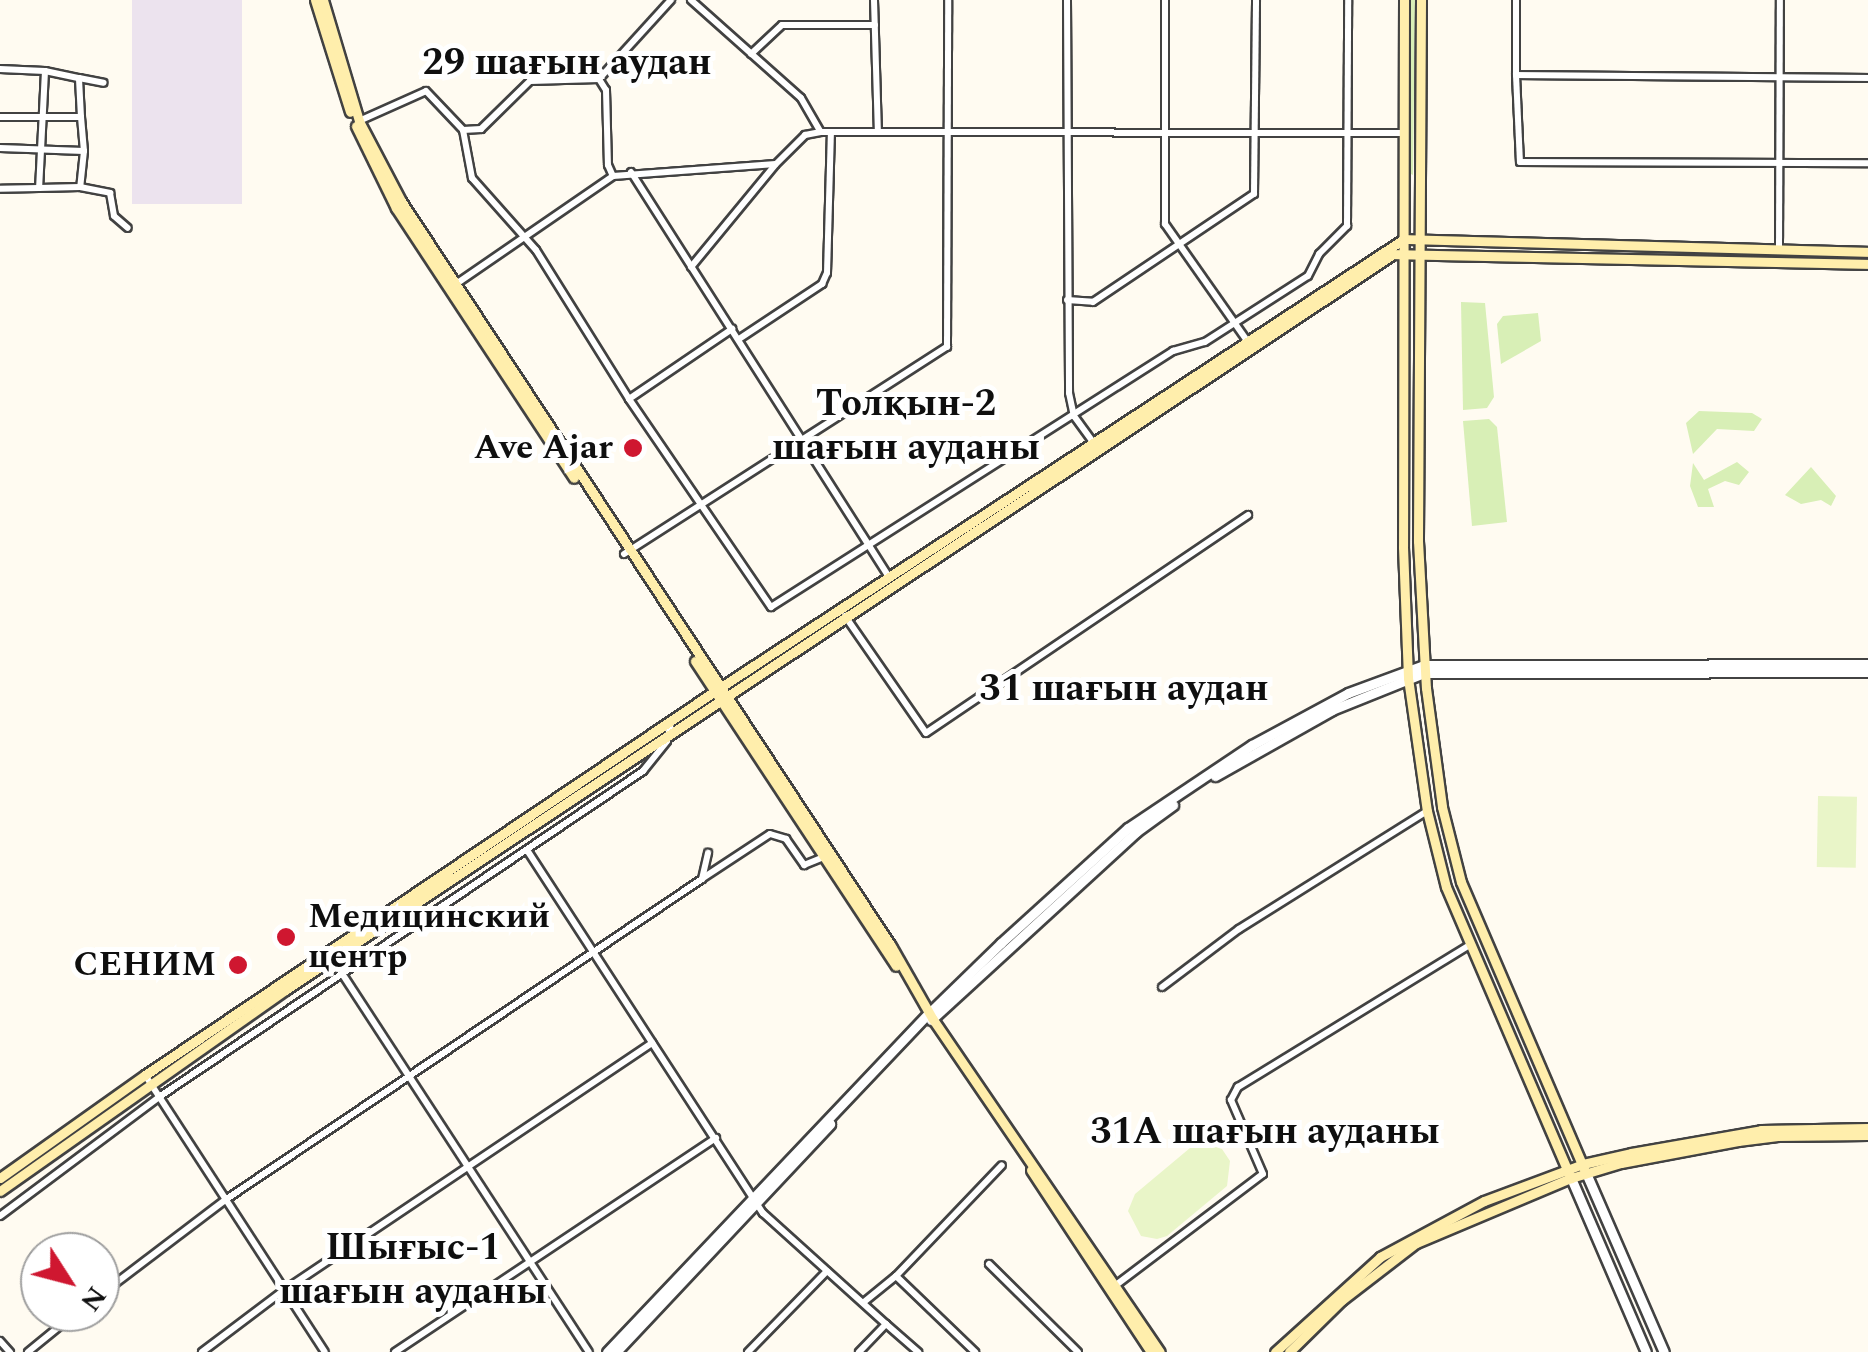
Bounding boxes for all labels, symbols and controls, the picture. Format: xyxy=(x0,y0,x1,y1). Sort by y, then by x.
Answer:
district label: 29 шағын аудан xyxy=(422,41,712,87)
district label: Толқын-2 шағын ауданы xyxy=(772,382,1040,472)
place label: Ave Ajar xyxy=(474,427,613,469)
marker: Ave Ajar xyxy=(622,437,644,459)
district label: 31 шағын аудан xyxy=(979,667,1269,713)
place label: Медицинский центр xyxy=(308,896,550,978)
marker: Медицинский центр xyxy=(273,924,299,950)
place label: СЕНИМ xyxy=(74,944,216,986)
marker: СЕНИМ xyxy=(225,952,251,978)
district label: 31А шағын ауданы xyxy=(1090,1110,1440,1156)
district label: Шығыс-1 шағын ауданы xyxy=(279,1226,547,1316)
north arrow xyxy=(20,1232,120,1332)
text: N xyxy=(69,1277,117,1321)

